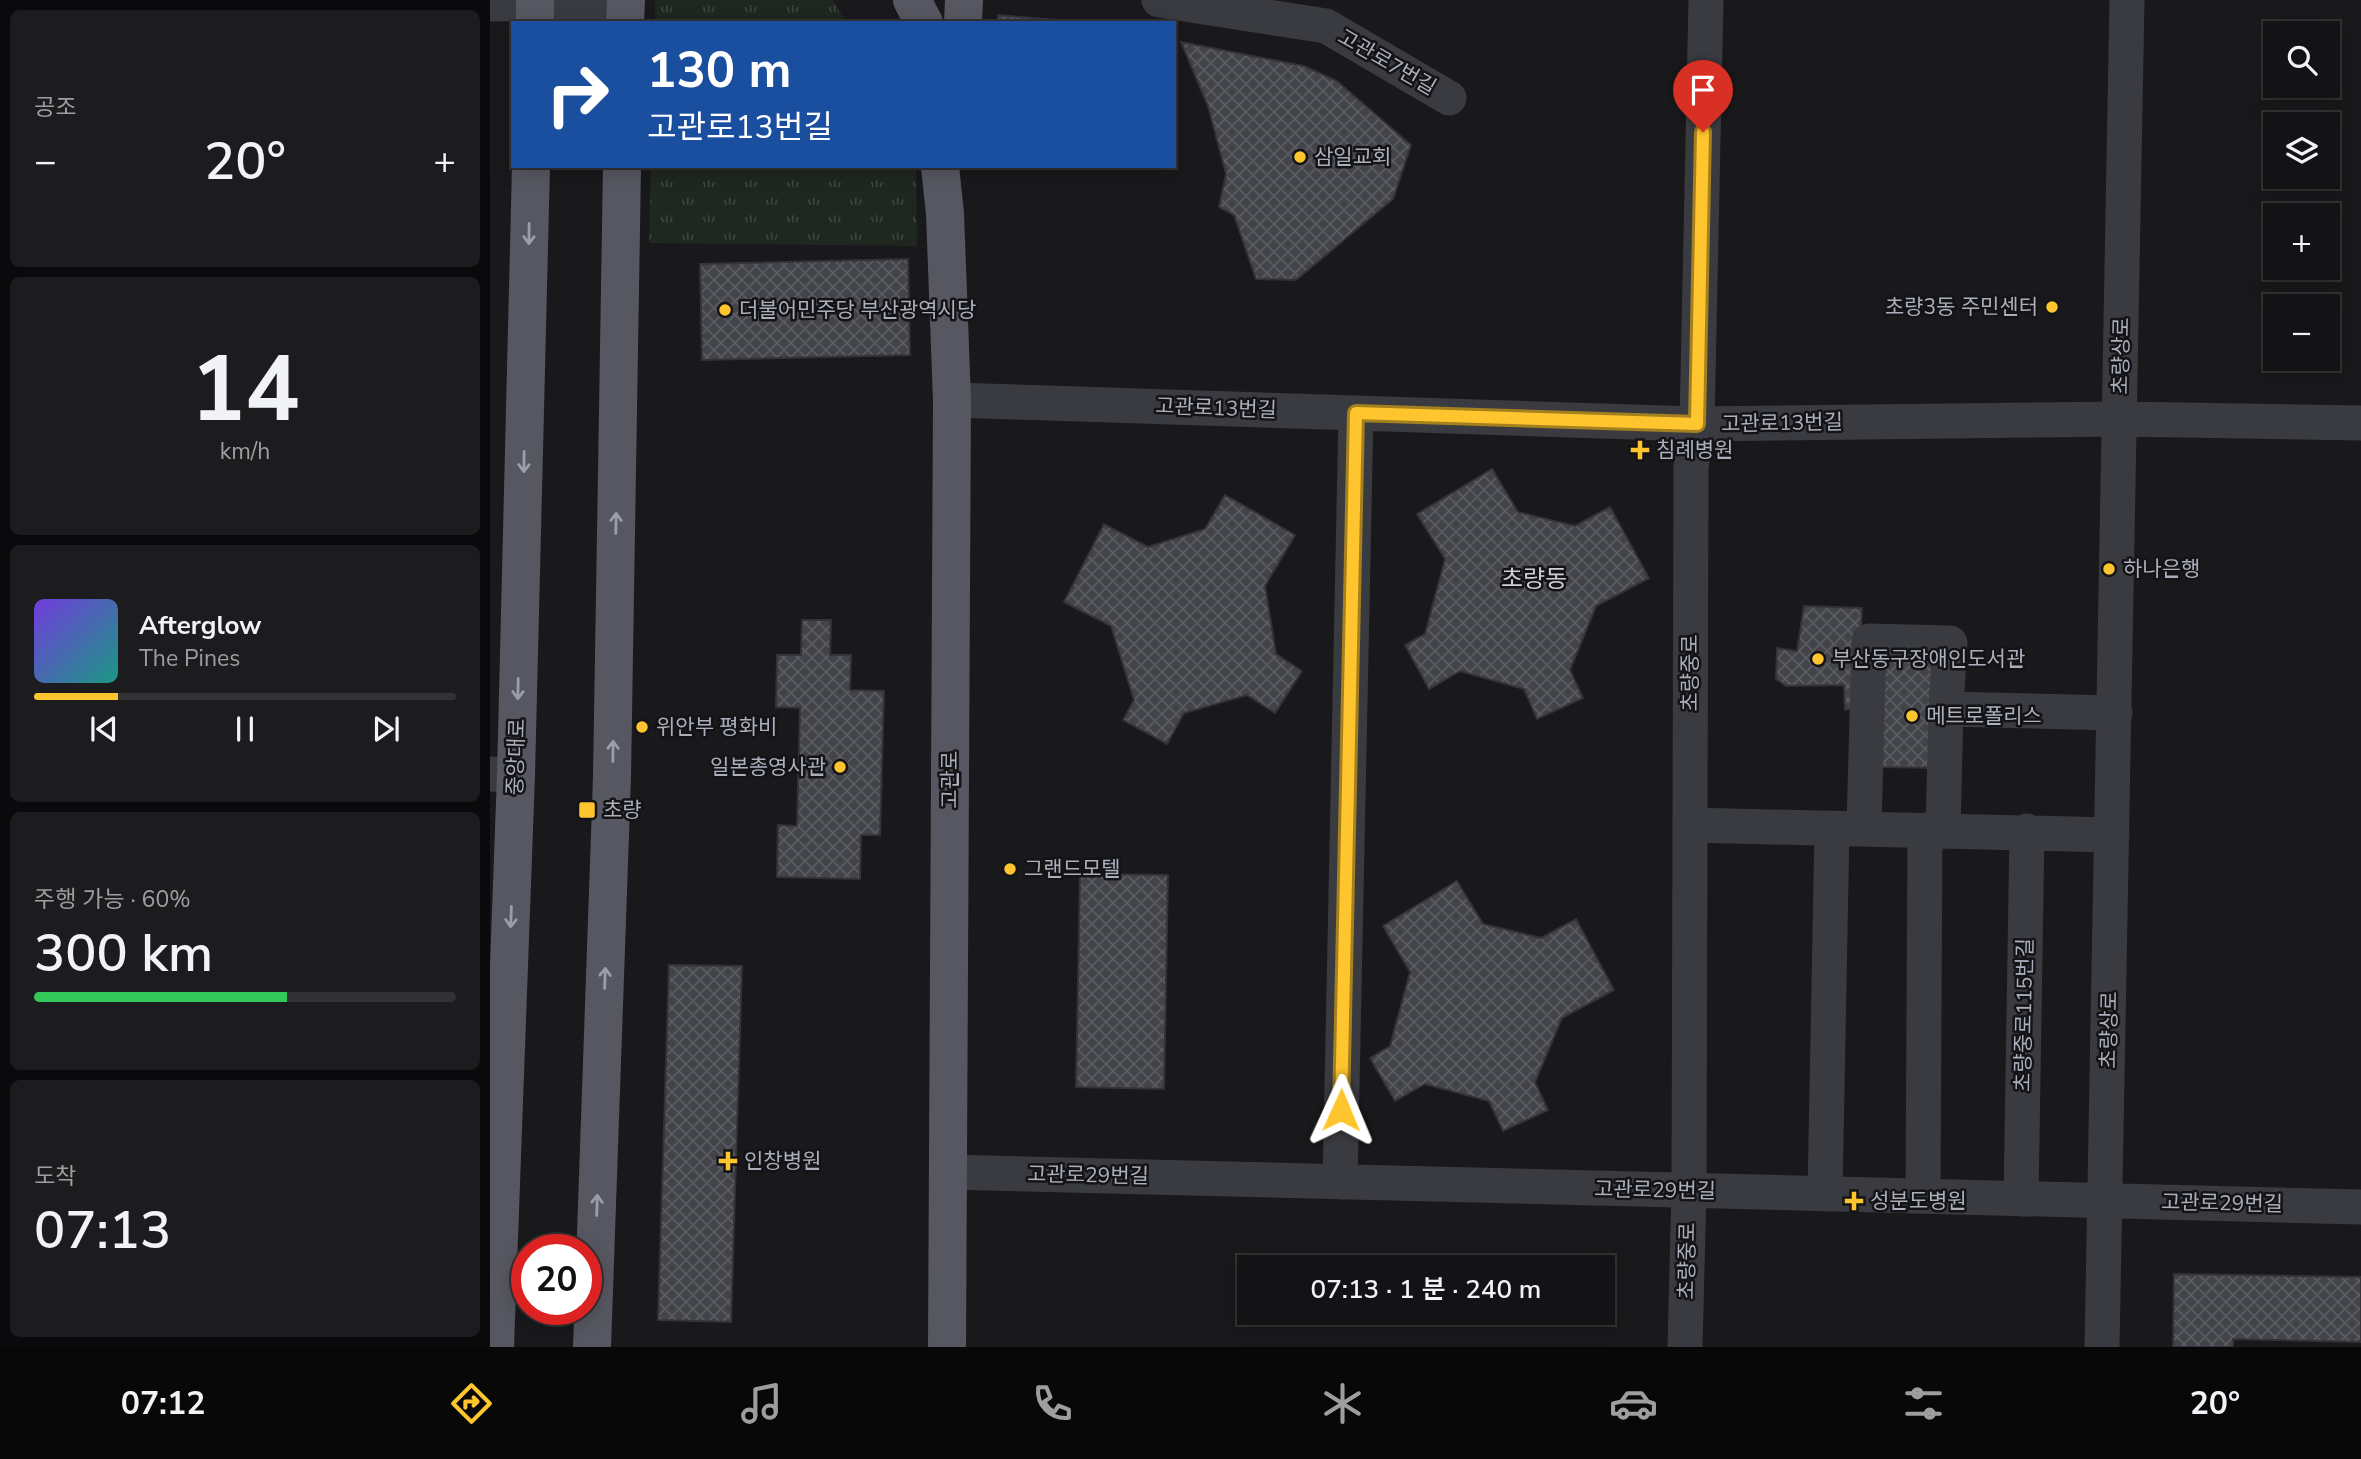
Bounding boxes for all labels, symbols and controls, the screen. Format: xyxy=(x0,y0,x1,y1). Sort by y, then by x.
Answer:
map controls xyxy=(2263,21,2340,371)
button: search xyxy=(2263,21,2340,98)
street label: 고관로7번길 xyxy=(1333,23,1441,101)
text: 130 m xyxy=(647,37,791,104)
icon: right xyxy=(532,49,623,140)
pin xyxy=(1673,60,1733,132)
icon: arrive xyxy=(1684,71,1722,109)
text: 공조 xyxy=(34,92,76,123)
text: 고관로13번길 xyxy=(647,106,833,149)
button: layers xyxy=(2263,112,2340,189)
text: 20° xyxy=(204,126,286,197)
text: − xyxy=(34,136,57,187)
text: + xyxy=(433,136,456,187)
place label: 삼일교회 xyxy=(1314,143,1391,171)
marker: 삼일교회 xyxy=(1292,149,1308,165)
button: + xyxy=(2263,203,2340,280)
one-way arrow xyxy=(523,223,536,246)
place label: 초량3동 주민센터 xyxy=(1885,293,2038,321)
button: − xyxy=(2263,294,2340,371)
place label: 더불어민주당 부산광역시당 xyxy=(739,296,976,324)
marker: 초량3동 주민센터 xyxy=(2044,299,2060,315)
marker: 더불어민주당 부산광역시당 xyxy=(717,302,733,318)
street label: 초량상로 xyxy=(2106,317,2136,395)
text: 14 xyxy=(190,328,300,452)
street label: 고관로13번길 xyxy=(1155,392,1277,424)
street label: 고관로13번길 xyxy=(1721,408,1843,438)
text: km/h xyxy=(220,436,270,467)
place label: 침례병원 xyxy=(1656,436,1733,464)
marker: 침례병원 xyxy=(1630,440,1650,460)
one-way arrow xyxy=(517,450,530,473)
one-way arrow xyxy=(610,512,623,535)
place label: 하나은행 xyxy=(2123,555,2200,583)
marker: 하나은행 xyxy=(2101,561,2117,577)
district label: 초량동 xyxy=(1501,563,1567,595)
text: Afterglow xyxy=(139,608,262,643)
street label: 초량중로 xyxy=(1676,634,1704,712)
text: The Pines xyxy=(139,643,240,674)
place label: 부산동구장애인도서관 xyxy=(1832,645,2025,673)
marker: 부산동구장애인도서관 xyxy=(1810,651,1826,667)
one-way arrow xyxy=(511,678,525,701)
place label: 메트로폴리스 xyxy=(1926,702,2042,730)
marker: 메트로폴리스 xyxy=(1904,708,1920,724)
icon: previous xyxy=(85,710,123,748)
icon: pause xyxy=(226,710,264,748)
icon: next xyxy=(367,710,405,748)
place label: 위안부 평화비 xyxy=(656,713,777,741)
street label: 중앙대로 xyxy=(501,718,531,796)
marker: 위안부 평화비 xyxy=(634,719,650,735)
one-way arrow xyxy=(606,739,620,762)
street label: 고관로 xyxy=(936,751,964,809)
place label: 일본총영사관 xyxy=(710,753,826,781)
marker: 일본총영사관 xyxy=(832,759,848,775)
place label: 초량 xyxy=(603,796,642,824)
marker: 초량 xyxy=(577,800,597,820)
place label: 그랜드모텔 xyxy=(1024,855,1121,883)
marker: 그랜드모텔 xyxy=(1002,861,1018,877)
text: 주행 가능 · 60% xyxy=(34,884,191,915)
one-way arrow xyxy=(504,905,517,928)
text: 300 km xyxy=(34,918,213,989)
street label: 초량중로115번길 xyxy=(2009,938,2039,1092)
one-way arrow xyxy=(599,967,612,990)
street label: 초량상로 xyxy=(2094,991,2124,1069)
position arrow xyxy=(1304,1073,1378,1147)
place label: 인창병원 xyxy=(744,1147,821,1175)
marker: 인창병원 xyxy=(718,1151,738,1171)
street label: 고관로29번길 xyxy=(1027,1160,1149,1190)
text: 도착 xyxy=(34,1161,76,1192)
street label: 고관로29번길 xyxy=(1594,1175,1716,1205)
place label: 성분도병원 xyxy=(1870,1187,1967,1215)
street label: 고관로29번길 xyxy=(2161,1188,2283,1218)
marker: 성분도병원 xyxy=(1844,1191,1864,1211)
one-way arrow xyxy=(591,1194,604,1217)
text: 07:13 xyxy=(34,1195,171,1266)
street label: 초량중로 xyxy=(1672,1222,1702,1300)
speed limit sign: 20 xyxy=(511,1234,602,1325)
text: 07:13 · 1 분 · 240 m xyxy=(1311,1272,1541,1307)
icon: directions xyxy=(447,1379,496,1428)
icon: music xyxy=(737,1379,786,1428)
icon: phone xyxy=(1028,1379,1077,1428)
icon: climate xyxy=(1318,1379,1367,1428)
icon: car xyxy=(1609,1379,1658,1428)
icon: filters xyxy=(1899,1379,1948,1428)
text: 07:12 xyxy=(121,1382,205,1425)
text: 20° xyxy=(2190,1382,2240,1425)

